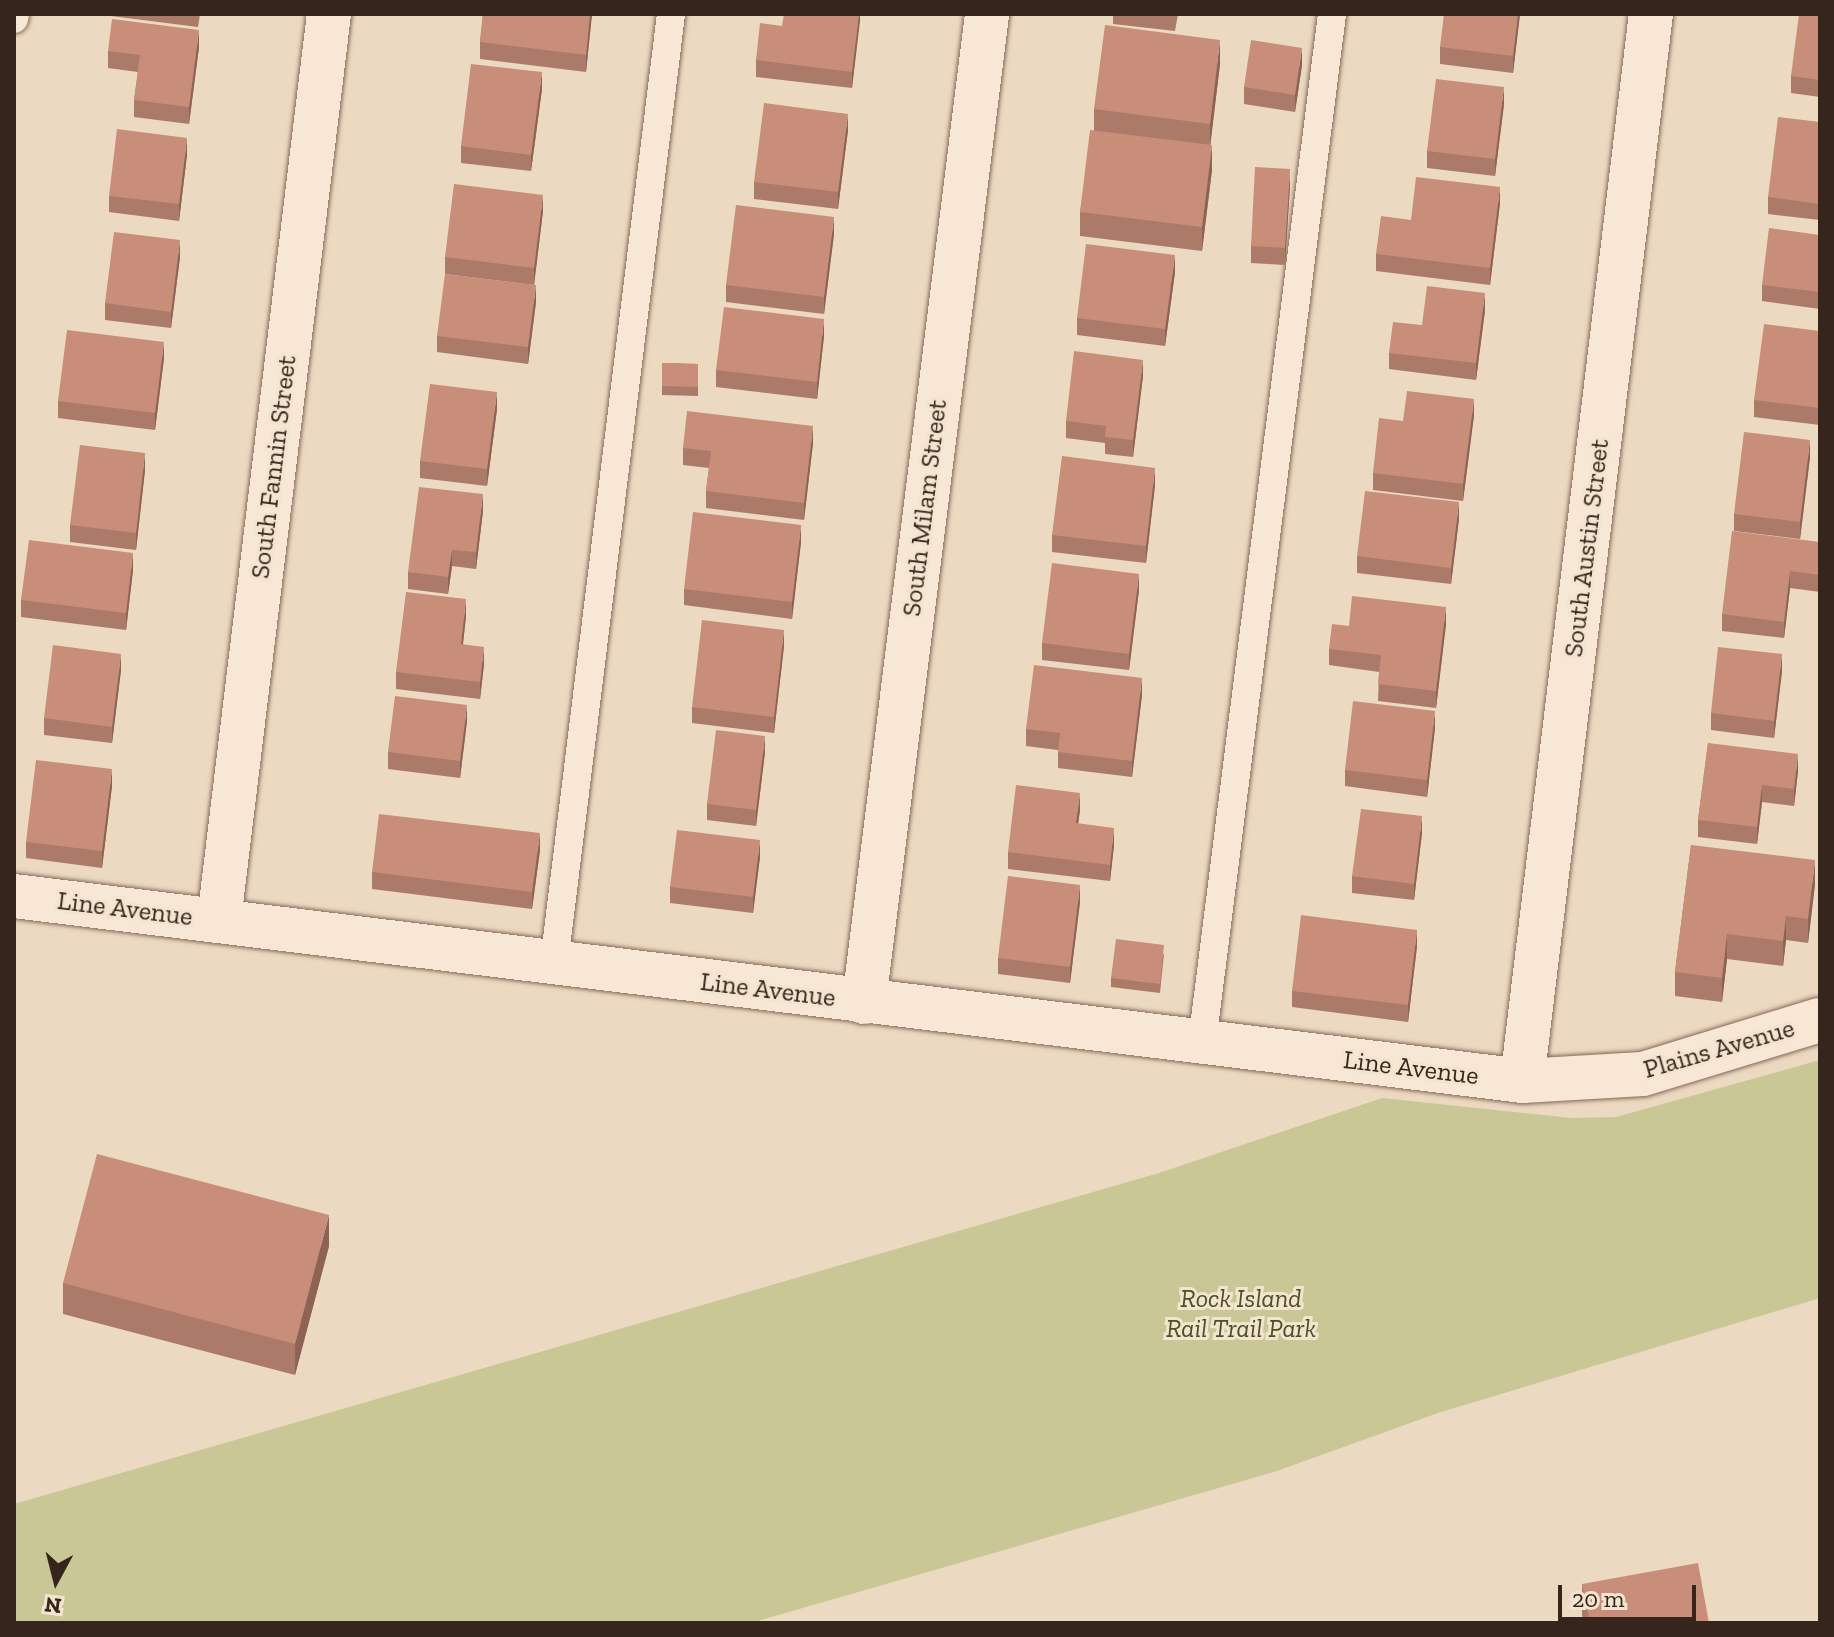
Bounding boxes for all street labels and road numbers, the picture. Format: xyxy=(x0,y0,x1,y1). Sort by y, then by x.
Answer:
street label: South Fannin Street xyxy=(245,353,303,581)
street label: South Milam Street xyxy=(896,398,954,618)
street label: South Austin Street xyxy=(1558,437,1616,659)
street label: Line Avenue xyxy=(55,885,195,933)
street label: Line Avenue xyxy=(698,966,838,1014)
street label: Plains Avenue xyxy=(1640,1012,1798,1086)
street label: Line Avenue xyxy=(1341,1044,1481,1092)

